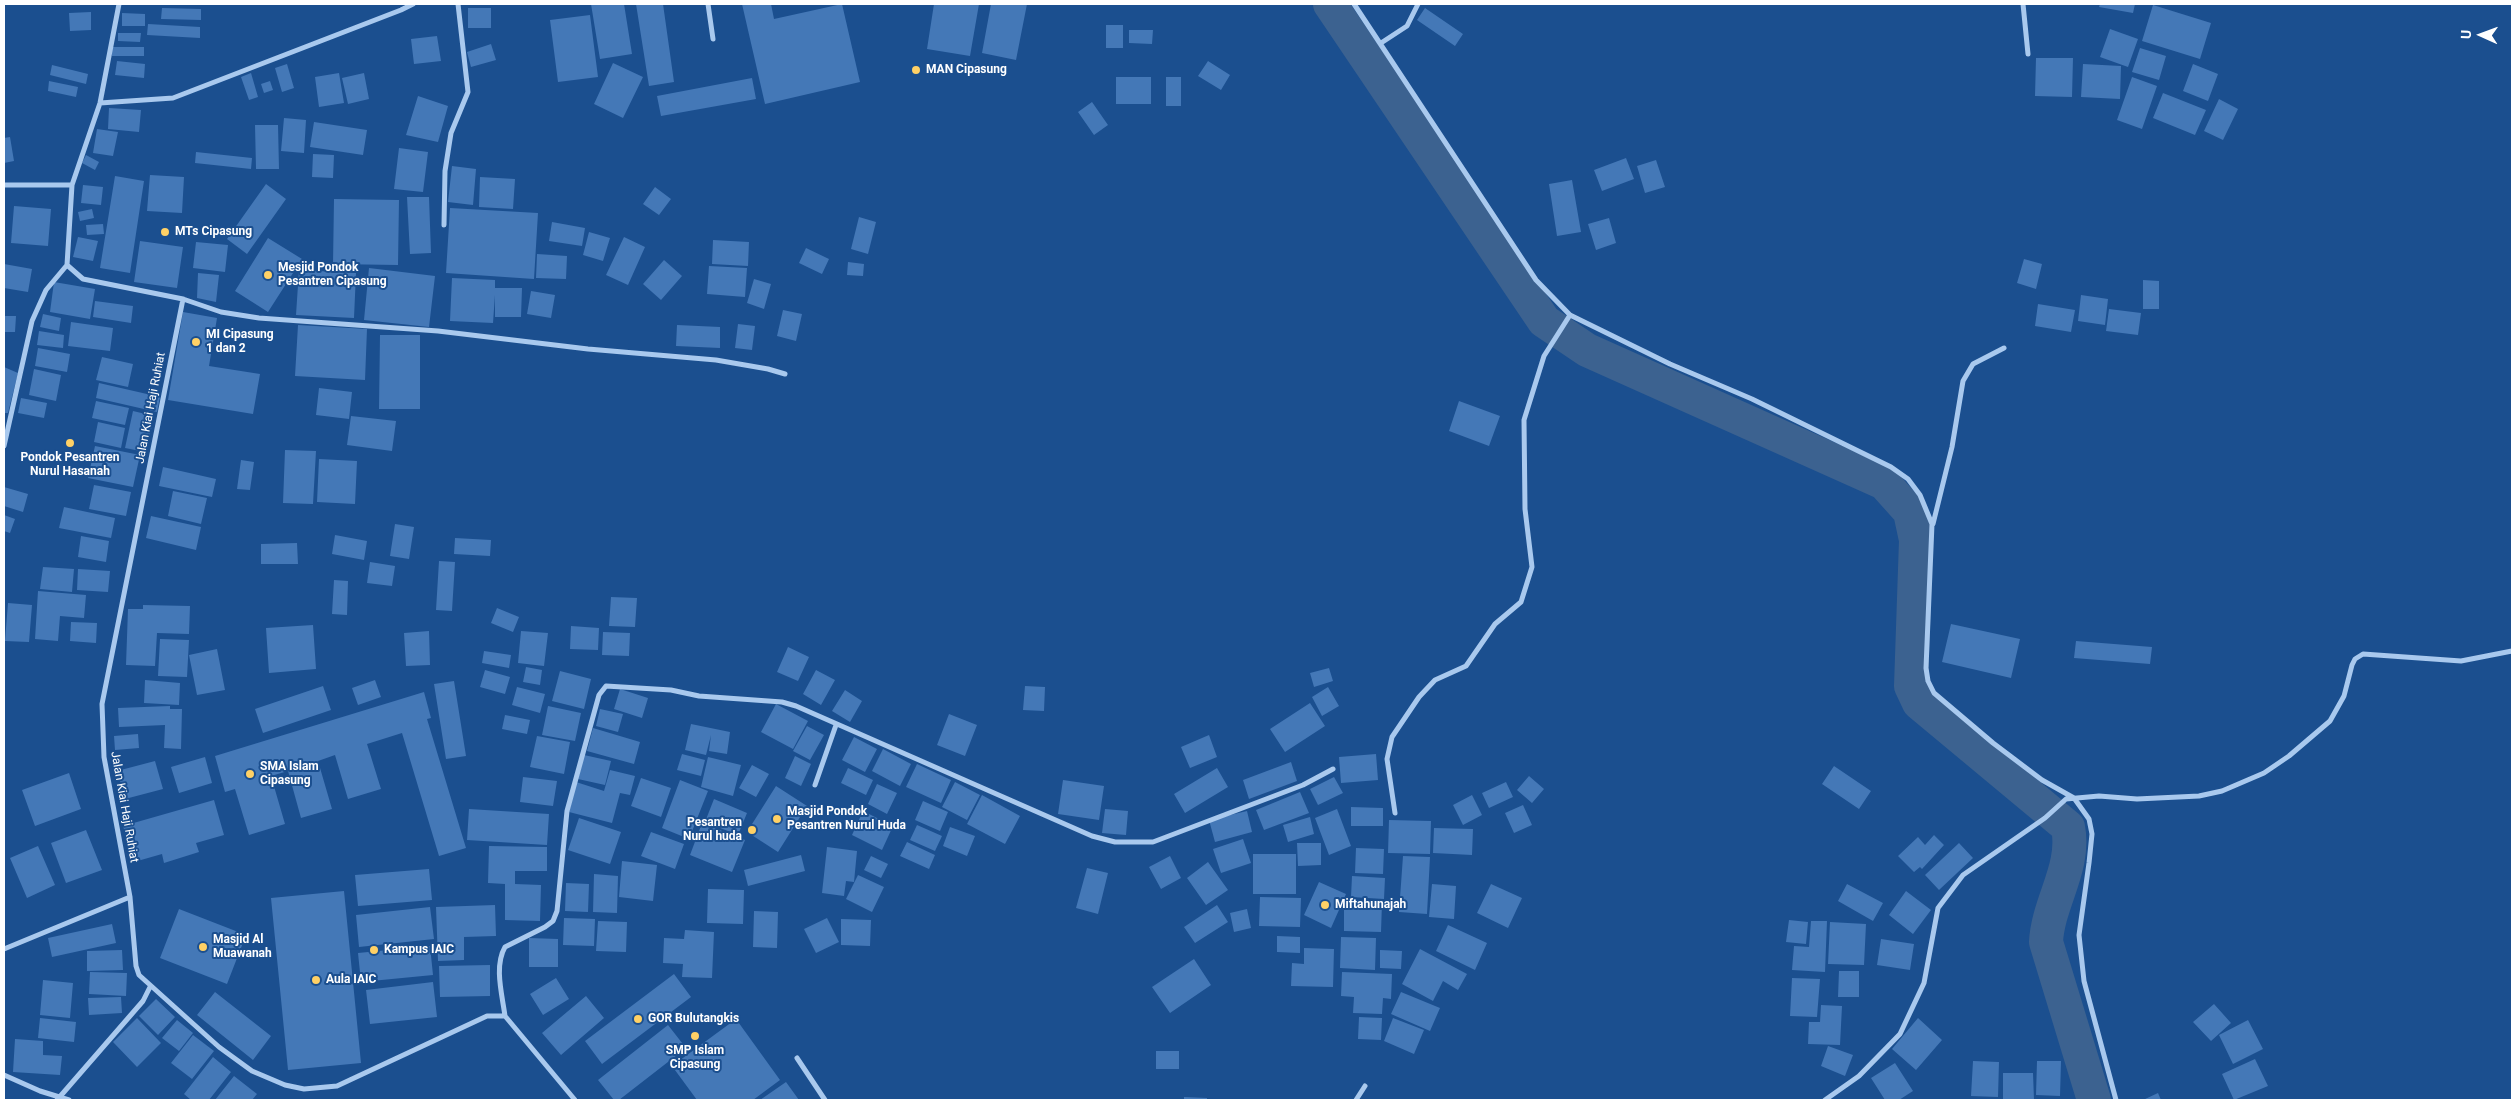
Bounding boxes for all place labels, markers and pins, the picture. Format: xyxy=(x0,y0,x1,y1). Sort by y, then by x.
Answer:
place label: MAN Cipasung xyxy=(926,63,1007,77)
marker: MAN Cipasung xyxy=(910,64,922,76)
place label: MTs Cipasung xyxy=(175,225,252,239)
marker: MTs Cipasung xyxy=(159,226,171,238)
place label: Mesjid Pondok Pesantren Cipasung xyxy=(278,261,387,289)
marker: Mesjid Pondok Pesantren Cipasung xyxy=(262,269,274,281)
place label: MI Cipasung 1 dan 2 xyxy=(206,328,274,356)
marker: MI Cipasung 1 dan 2 xyxy=(190,336,202,348)
marker: Pondok Pesantren Nurul Hasanah xyxy=(64,437,76,449)
place label: Pondok Pesantren Nurul Hasanah xyxy=(20,451,120,479)
place label: SMA Islam Cipasung xyxy=(260,760,319,788)
marker: SMA Islam Cipasung xyxy=(244,768,256,780)
place label: Masjid Pondok Pesantren Nurul Huda xyxy=(787,805,906,833)
marker: Masjid Pondok Pesantren Nurul Huda xyxy=(771,813,783,825)
place label: Pesantren Nurul huda xyxy=(683,816,742,844)
marker: Pesantren Nurul huda xyxy=(746,824,758,836)
place label: Miftahunajah xyxy=(1335,898,1406,912)
marker: Miftahunajah xyxy=(1319,899,1331,911)
place label: Masjid Al Muawanah xyxy=(213,933,272,961)
marker: Masjid Al Muawanah xyxy=(197,941,209,953)
place label: Kampus IAIC xyxy=(384,943,454,957)
marker: Kampus IAIC xyxy=(368,944,380,956)
place label: Aula IAIC xyxy=(326,973,376,987)
marker: Aula IAIC xyxy=(310,974,322,986)
place label: GOR Bulutangkis xyxy=(648,1012,739,1026)
marker: GOR Bulutangkis xyxy=(632,1013,644,1025)
marker: SMP Islam Cipasung xyxy=(689,1030,701,1042)
place label: SMP Islam Cipasung xyxy=(666,1044,724,1072)

